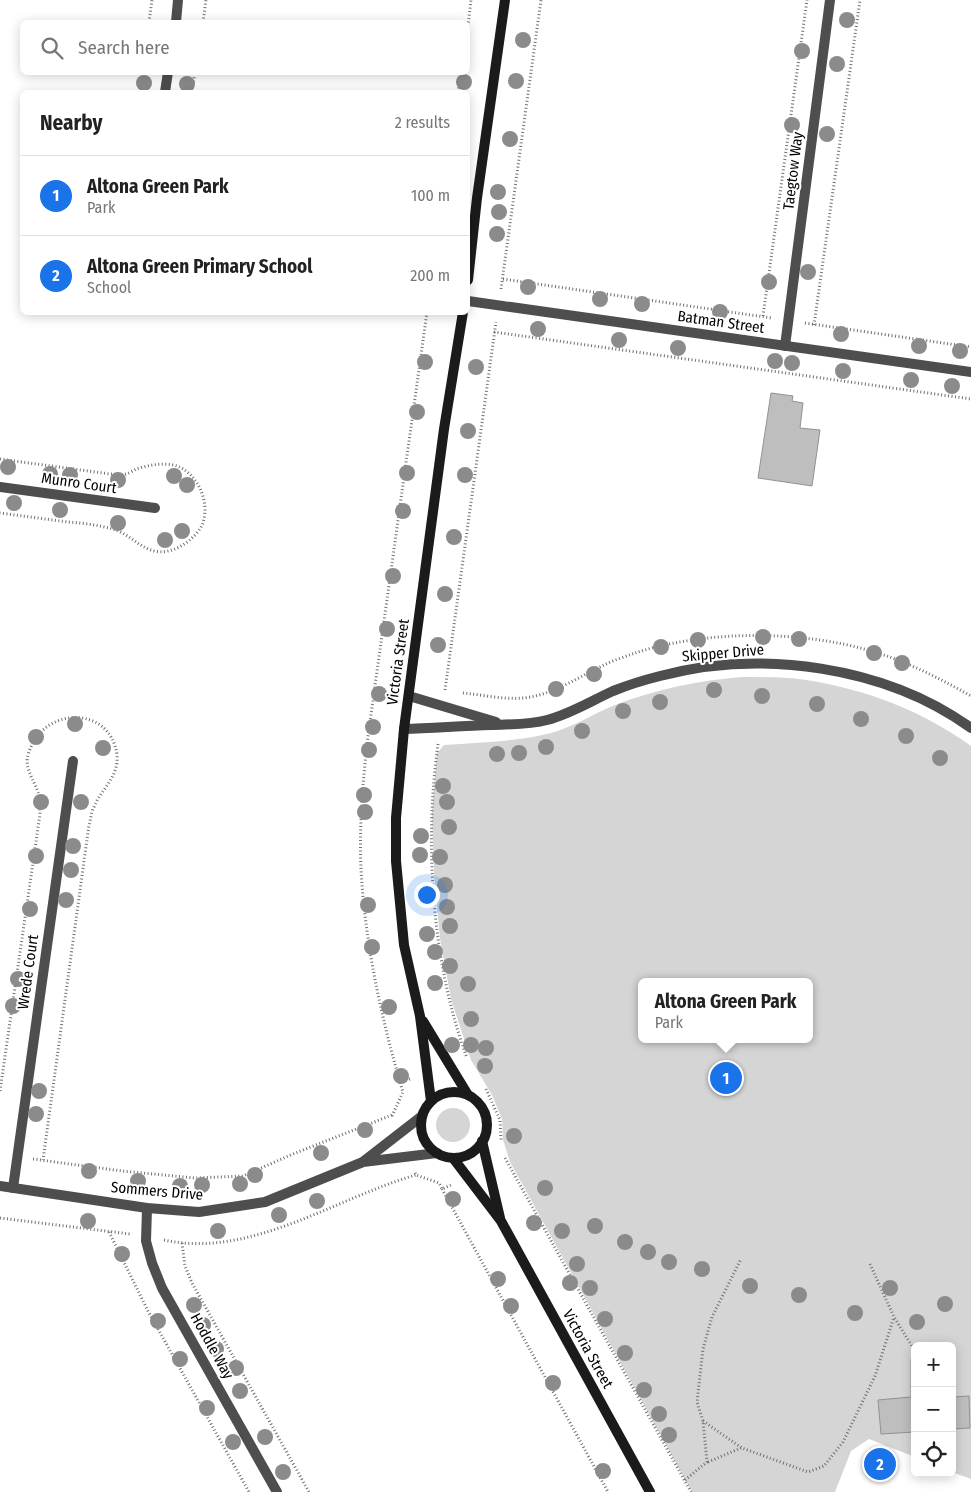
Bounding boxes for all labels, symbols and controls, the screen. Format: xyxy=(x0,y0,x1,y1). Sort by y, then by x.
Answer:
search box xyxy=(20,20,470,75)
icon: search xyxy=(38,34,66,62)
text: Search here xyxy=(78,36,170,59)
text: Nearby xyxy=(40,110,102,136)
text: 2 results xyxy=(395,113,450,132)
street label: Taegtow Way xyxy=(779,131,807,211)
text: Altona Green Park xyxy=(87,175,229,198)
text: 1 xyxy=(53,186,59,205)
text: 100 m xyxy=(411,186,450,205)
text: Park xyxy=(87,198,115,217)
text: Altona Green Primary School xyxy=(87,255,312,278)
text: 2 xyxy=(52,266,60,285)
text: 200 m xyxy=(410,266,450,285)
text: School xyxy=(87,278,131,297)
street label: Batman Street xyxy=(676,307,766,337)
street label: Munro Court xyxy=(40,469,118,497)
street label: Victoria Street xyxy=(383,617,413,706)
street label: Skipper Drive xyxy=(681,640,765,666)
your location xyxy=(414,882,440,908)
street label: Wrede Court xyxy=(14,933,42,1011)
popup xyxy=(638,978,813,1043)
text: Altona Green Park xyxy=(655,990,796,1013)
text: Park xyxy=(655,1013,683,1032)
pin: 1 xyxy=(710,1059,742,1097)
street label: Sommers Drive xyxy=(110,1178,204,1204)
street label: Victoria Street xyxy=(559,1307,617,1392)
street label: Hoddle Way xyxy=(187,1310,238,1382)
map controls xyxy=(911,1342,956,1477)
button: + xyxy=(911,1342,956,1387)
button: − xyxy=(911,1387,956,1432)
button: locate xyxy=(911,1432,956,1477)
pin: 2 xyxy=(864,1445,896,1483)

